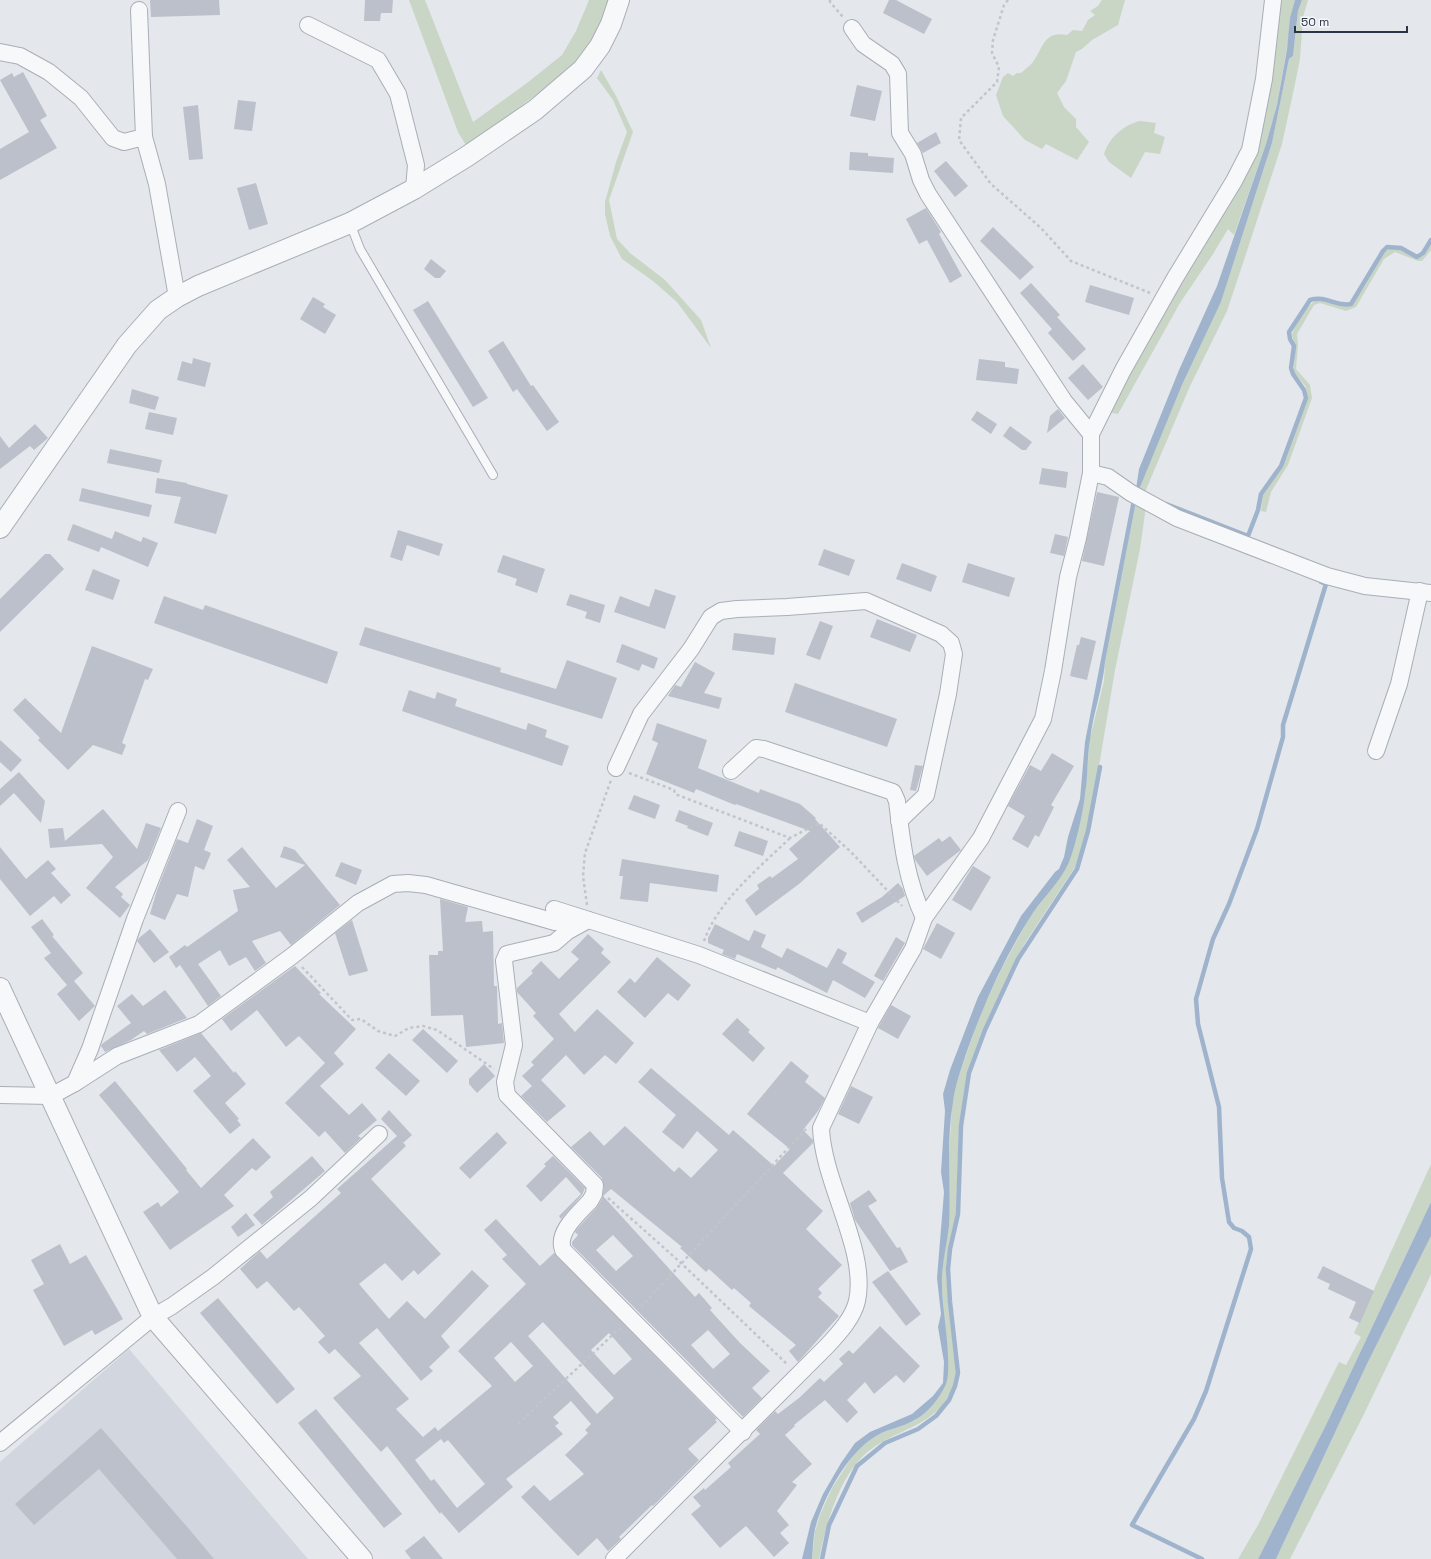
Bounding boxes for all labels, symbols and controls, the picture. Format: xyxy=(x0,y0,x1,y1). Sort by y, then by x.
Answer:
scale bar xyxy=(1295,8,1407,34)
text: 50 m xyxy=(1301,14,1329,30)

